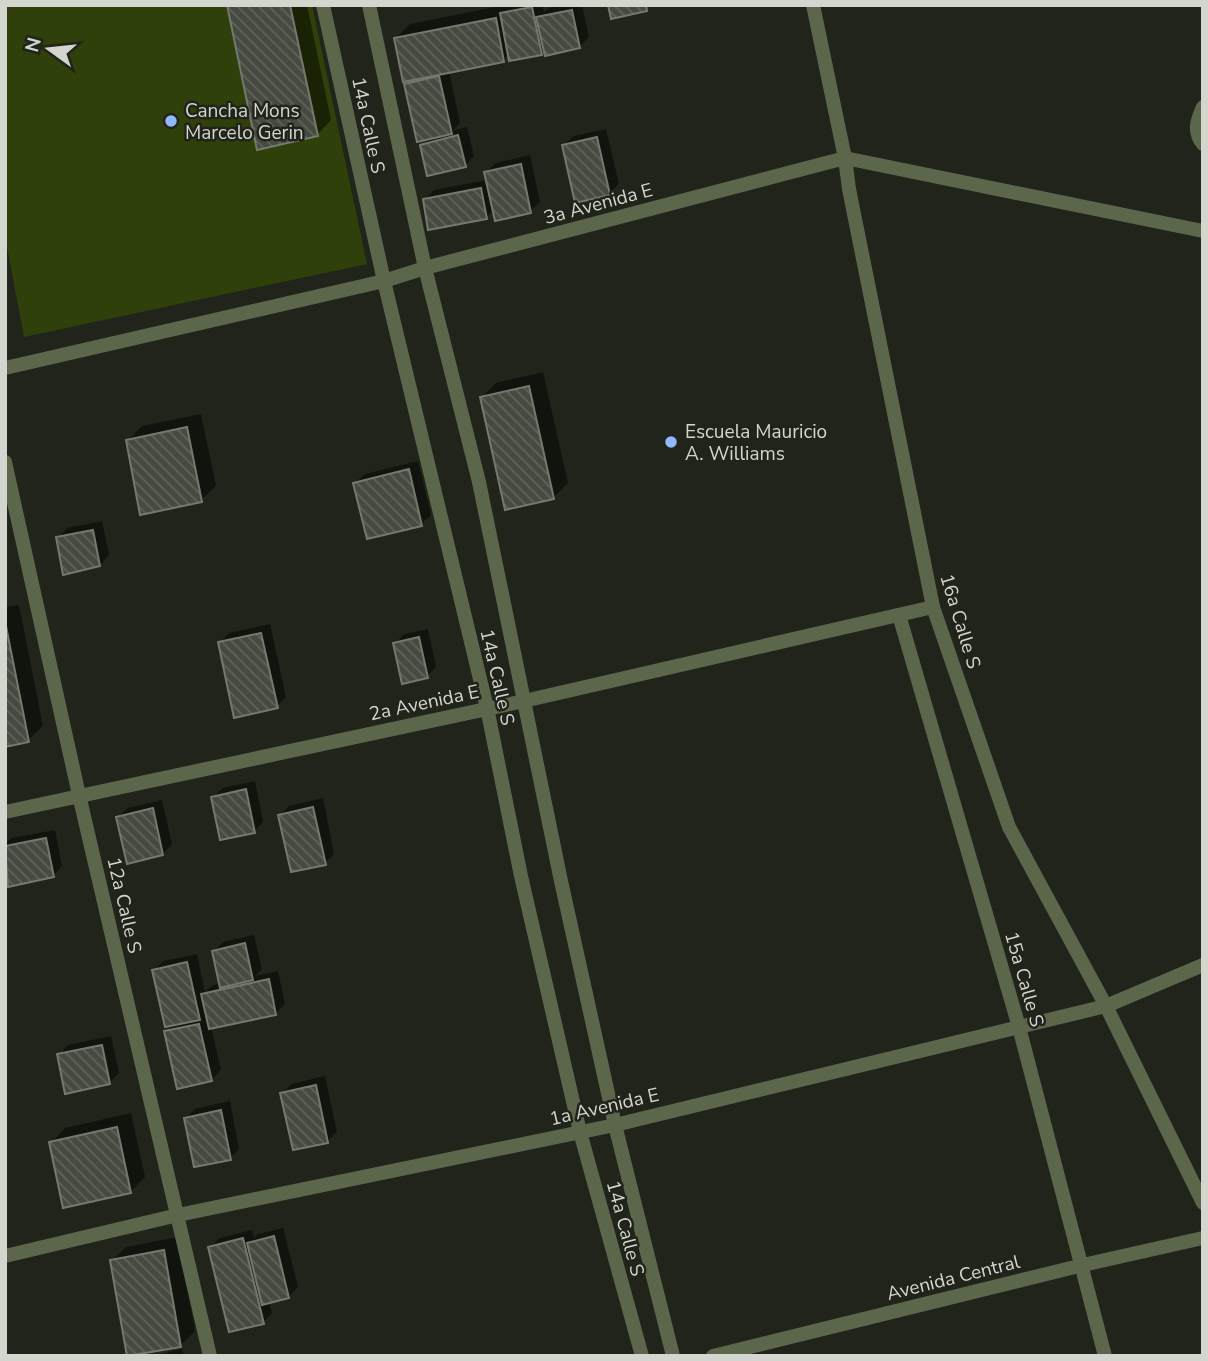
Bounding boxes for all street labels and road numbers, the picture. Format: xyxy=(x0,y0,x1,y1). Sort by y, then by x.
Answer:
street label: 14a Calle S xyxy=(345,75,391,176)
street label: 3a Avenida E xyxy=(541,177,656,231)
street label: 16a Calle S xyxy=(933,571,987,672)
street label: 14a Calle S xyxy=(473,626,521,728)
street label: 2a Avenida E xyxy=(367,679,482,727)
street label: 12a Calle S xyxy=(100,854,148,956)
street label: 15a Calle S xyxy=(998,929,1050,1030)
street label: 1a Avenida E xyxy=(547,1082,662,1132)
street label: 14a Calle S xyxy=(600,1177,650,1279)
street label: Avenida Central xyxy=(884,1249,1023,1307)

